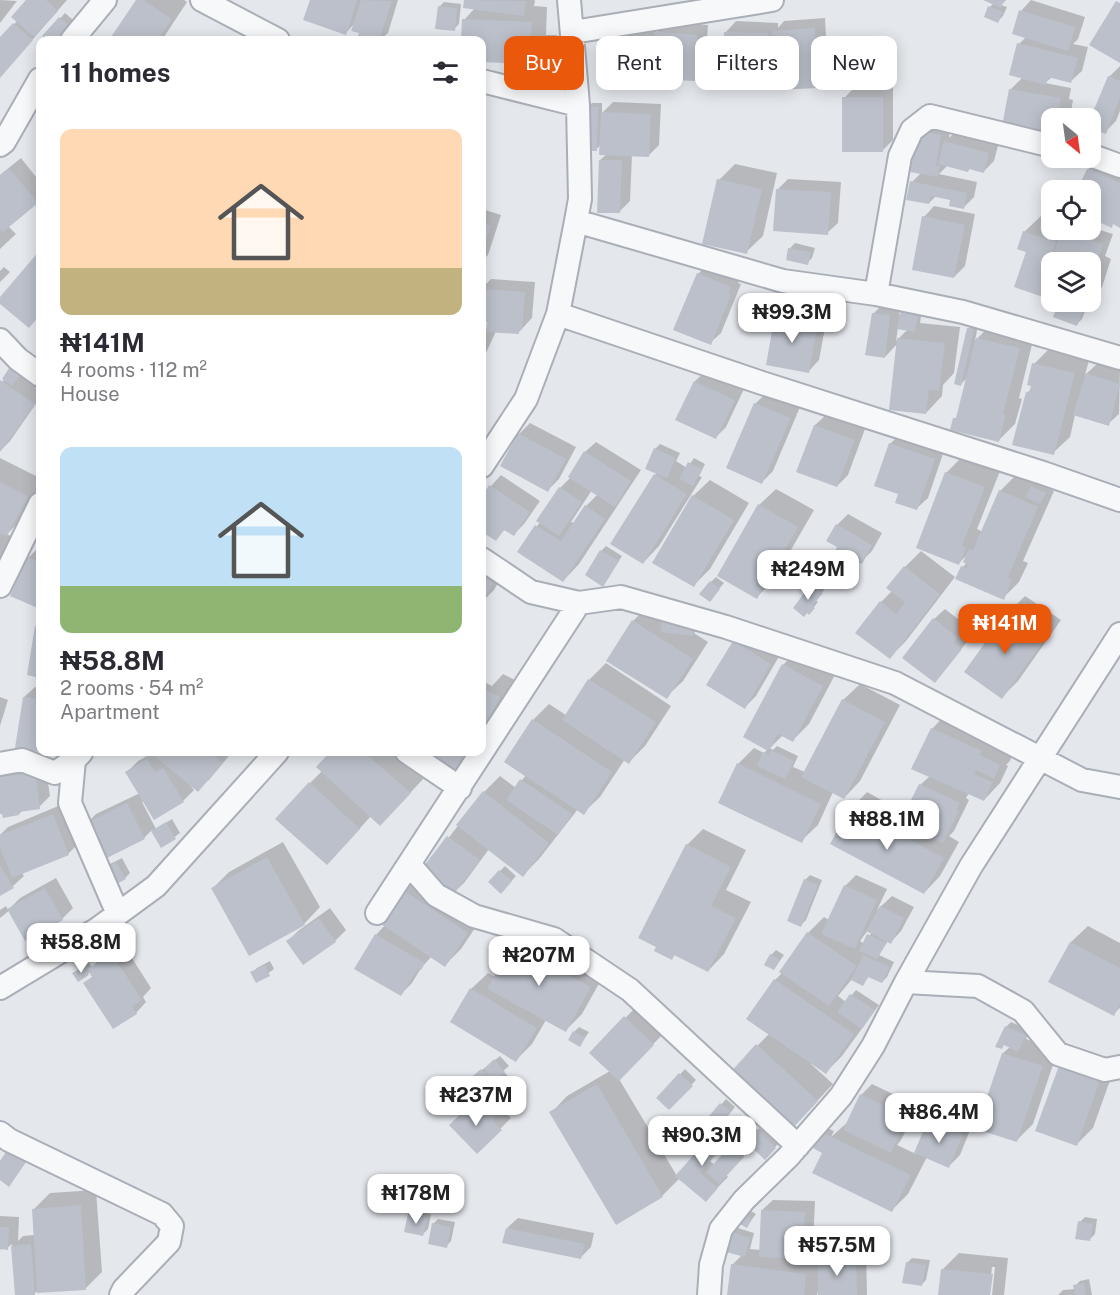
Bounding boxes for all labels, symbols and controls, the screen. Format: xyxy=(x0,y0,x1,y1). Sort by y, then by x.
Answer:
chip: Buy xyxy=(504,36,584,90)
chip: Rent xyxy=(596,36,683,90)
chip: Filters xyxy=(695,36,799,90)
chip: New xyxy=(811,36,897,90)
icon: filters xyxy=(429,56,462,89)
text: 11 homes xyxy=(60,57,170,88)
north arrow xyxy=(1041,108,1101,168)
map controls xyxy=(1041,108,1101,312)
icon: home xyxy=(207,168,315,276)
button: locate xyxy=(1041,180,1101,240)
button: layers xyxy=(1041,252,1101,312)
pin: ₦99.3M xyxy=(743,293,841,344)
text: ₦99.3M xyxy=(752,300,832,324)
text: ₦141M xyxy=(60,327,145,358)
text: 4 rooms · 112 m² xyxy=(60,358,207,382)
text: House xyxy=(60,382,120,406)
icon: home xyxy=(207,486,315,594)
pin: ₦249M xyxy=(766,550,850,601)
text: ₦249M xyxy=(771,557,845,581)
pin: ₦141M xyxy=(963,604,1047,655)
text: ₦141M xyxy=(972,611,1038,635)
text: ₦58.8M xyxy=(60,645,165,676)
text: 2 rooms · 54 m² xyxy=(60,676,203,700)
text: Apartment xyxy=(60,700,160,724)
pin: ₦88.1M xyxy=(838,800,936,851)
text: ₦88.1M xyxy=(849,807,925,831)
pin: ₦58.8M xyxy=(32,923,130,974)
text: ₦58.8M xyxy=(41,930,121,954)
pin: ₦207M xyxy=(497,936,581,987)
text: ₦207M xyxy=(503,943,575,967)
pin: ₦237M xyxy=(434,1076,518,1127)
text: ₦237M xyxy=(439,1083,513,1107)
pin: ₦86.4M xyxy=(890,1093,988,1144)
text: ₦86.4M xyxy=(899,1100,979,1124)
pin: ₦90.3M xyxy=(653,1116,751,1167)
text: ₦90.3M xyxy=(662,1123,742,1147)
pin: ₦178M xyxy=(374,1174,458,1225)
text: ₦178M xyxy=(381,1181,451,1205)
pin: ₦57.5M xyxy=(788,1226,886,1277)
text: ₦57.5M xyxy=(798,1233,876,1257)

